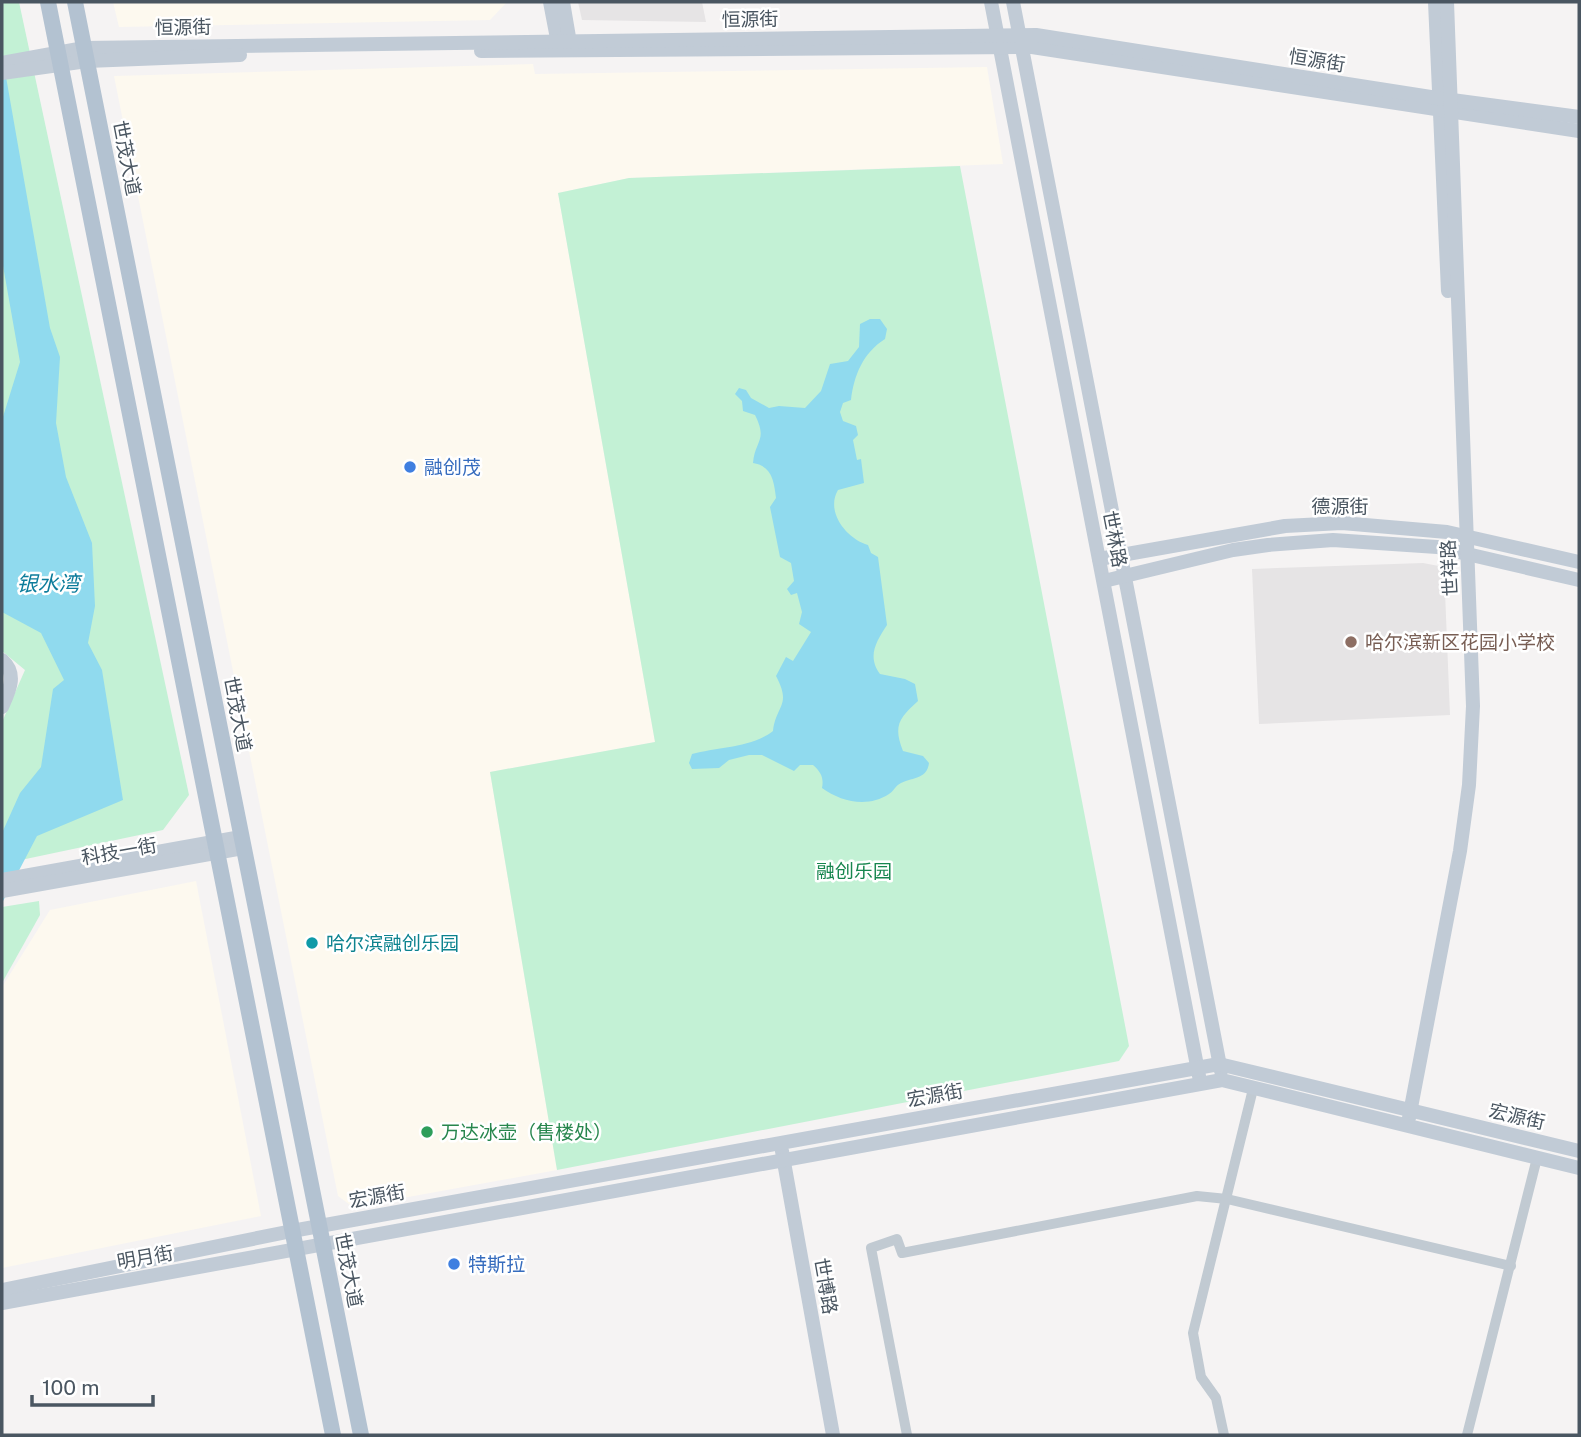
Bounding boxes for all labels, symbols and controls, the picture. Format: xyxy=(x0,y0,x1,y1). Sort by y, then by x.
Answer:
street label: 恒源街 xyxy=(721,8,779,30)
street label: 恒源街 xyxy=(154,16,212,38)
street label: 恒源街 xyxy=(1287,45,1347,75)
street label: 世茂大道 xyxy=(109,119,145,197)
place label: 融创茂 xyxy=(424,456,481,478)
marker: 融创茂 xyxy=(402,459,418,475)
street label: 德源街 xyxy=(1311,495,1369,517)
street label: 世林路 xyxy=(1099,509,1131,569)
street label: 世祥路 xyxy=(1437,539,1461,597)
water label: 银水湾 xyxy=(17,571,82,596)
place label: 哈尔滨新区花园小学校 xyxy=(1365,631,1555,653)
marker: 哈尔滨新区花园小学校 xyxy=(1343,634,1359,650)
street label: 世茂大道 xyxy=(220,675,256,753)
street label: 科技一街 xyxy=(80,834,158,868)
park label: 融创乐园 xyxy=(816,860,892,882)
place label: 哈尔滨融创乐园 xyxy=(326,932,459,954)
marker: 哈尔滨融创乐园 xyxy=(304,935,320,951)
street label: 宏源街 xyxy=(905,1079,965,1111)
street label: 宏源街 xyxy=(1487,1099,1547,1133)
place label: 万达冰壶（售楼处） xyxy=(441,1121,612,1143)
marker: 万达冰壶（售楼处） xyxy=(419,1124,435,1140)
street label: 宏源街 xyxy=(347,1180,407,1212)
street label: 世茂大道 xyxy=(331,1231,367,1309)
street label: 明月街 xyxy=(115,1241,175,1273)
place label: 特斯拉 xyxy=(468,1253,525,1275)
marker: 特斯拉 xyxy=(446,1256,462,1272)
street label: 世博路 xyxy=(810,1256,842,1316)
scale bar xyxy=(32,1364,152,1408)
text: 100 m xyxy=(42,1375,99,1400)

